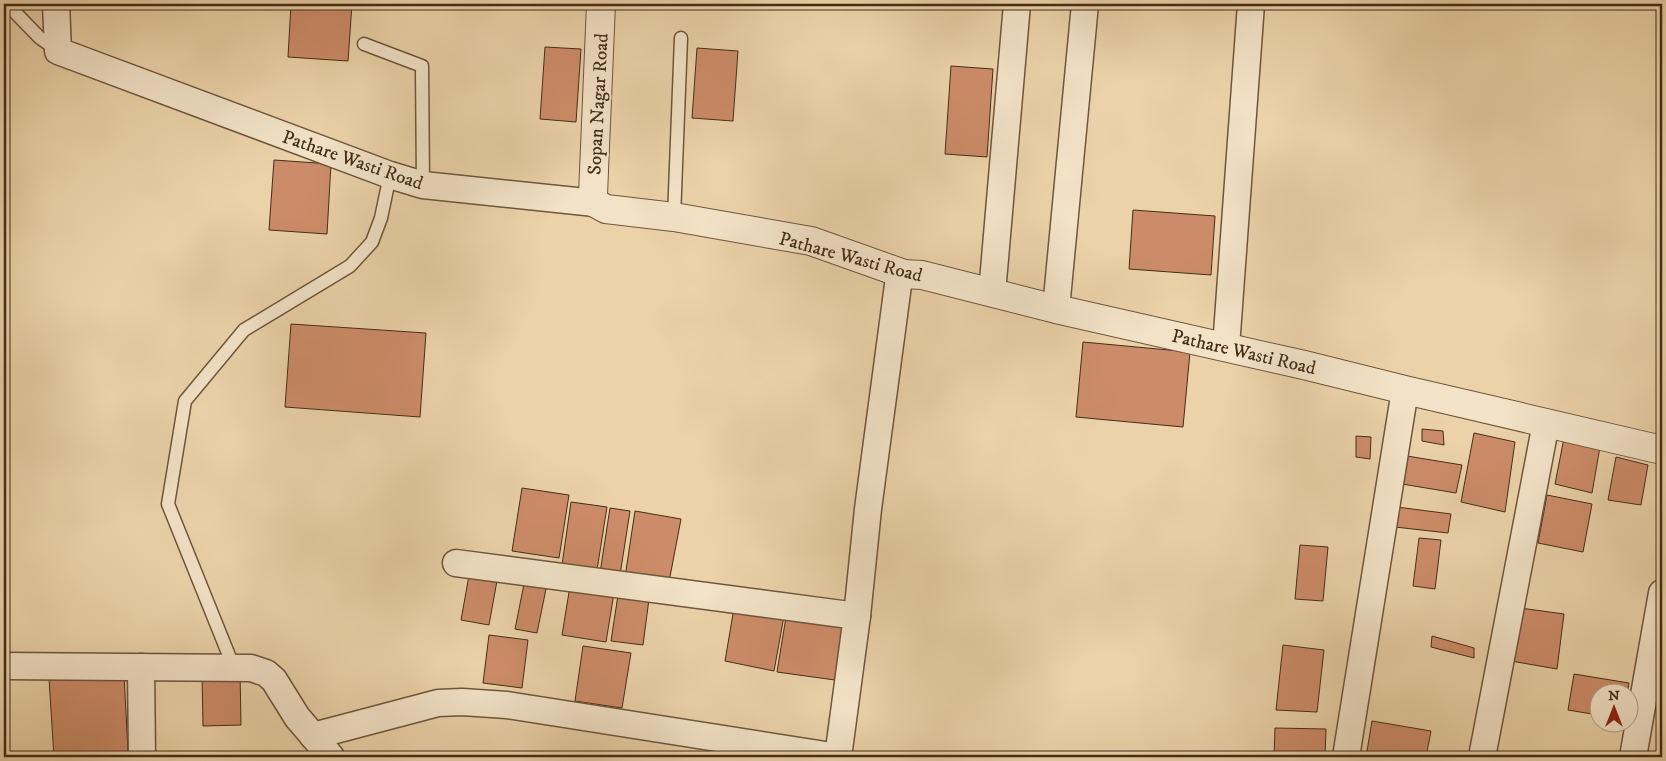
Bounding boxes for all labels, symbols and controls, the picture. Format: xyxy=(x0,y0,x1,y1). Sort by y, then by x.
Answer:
street label: Sopan Nagar Road xyxy=(583,32,614,176)
street label: Pathare Wasti Road xyxy=(279,126,426,195)
street label: Pathare Wasti Road xyxy=(776,227,925,288)
street label: Pathare Wasti Road xyxy=(1169,325,1319,380)
north arrow xyxy=(1588,684,1638,734)
text: N xyxy=(1608,687,1620,705)

